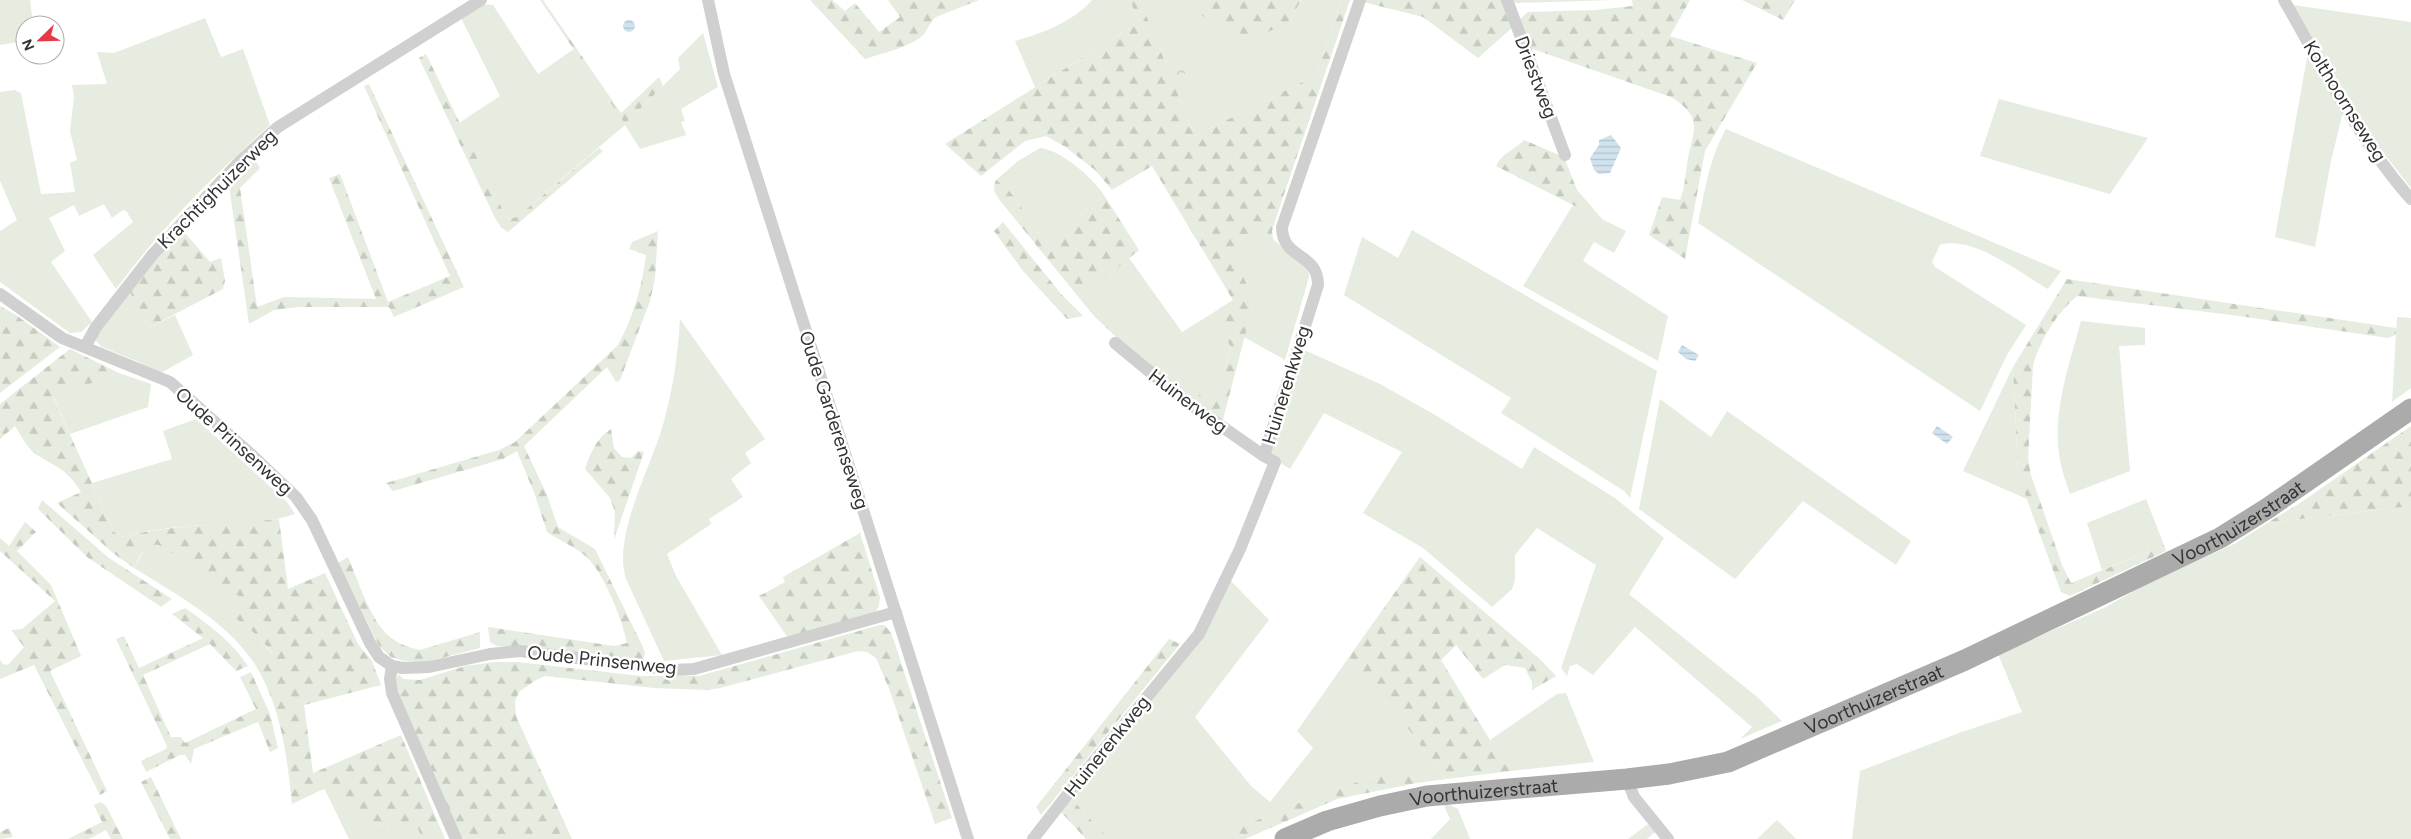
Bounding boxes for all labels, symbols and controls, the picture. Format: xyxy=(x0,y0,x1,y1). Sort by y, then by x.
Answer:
north arrow xyxy=(15,15,65,65)
street label: Driestweg xyxy=(1510,32,1562,122)
street label: Kolthoornseweg xyxy=(2299,36,2391,166)
text: N xyxy=(19,37,38,53)
street label: Krachtighuizerweg xyxy=(153,125,281,253)
street label: Huinerenkweg xyxy=(1257,323,1315,447)
street label: Oude Garderenseweg xyxy=(794,328,874,512)
street label: Huinerweg xyxy=(1144,364,1232,438)
street label: Oude Prinsenweg xyxy=(171,382,297,500)
street label: Voorthuizerstraat xyxy=(2169,475,2308,570)
street label: Oude Prinsenweg xyxy=(526,641,678,679)
street label: Voorthuizerstraat xyxy=(1801,659,1947,739)
street label: Huinerenkweg xyxy=(1059,691,1155,801)
street label: Voorthuizerstraat xyxy=(1408,773,1559,811)

